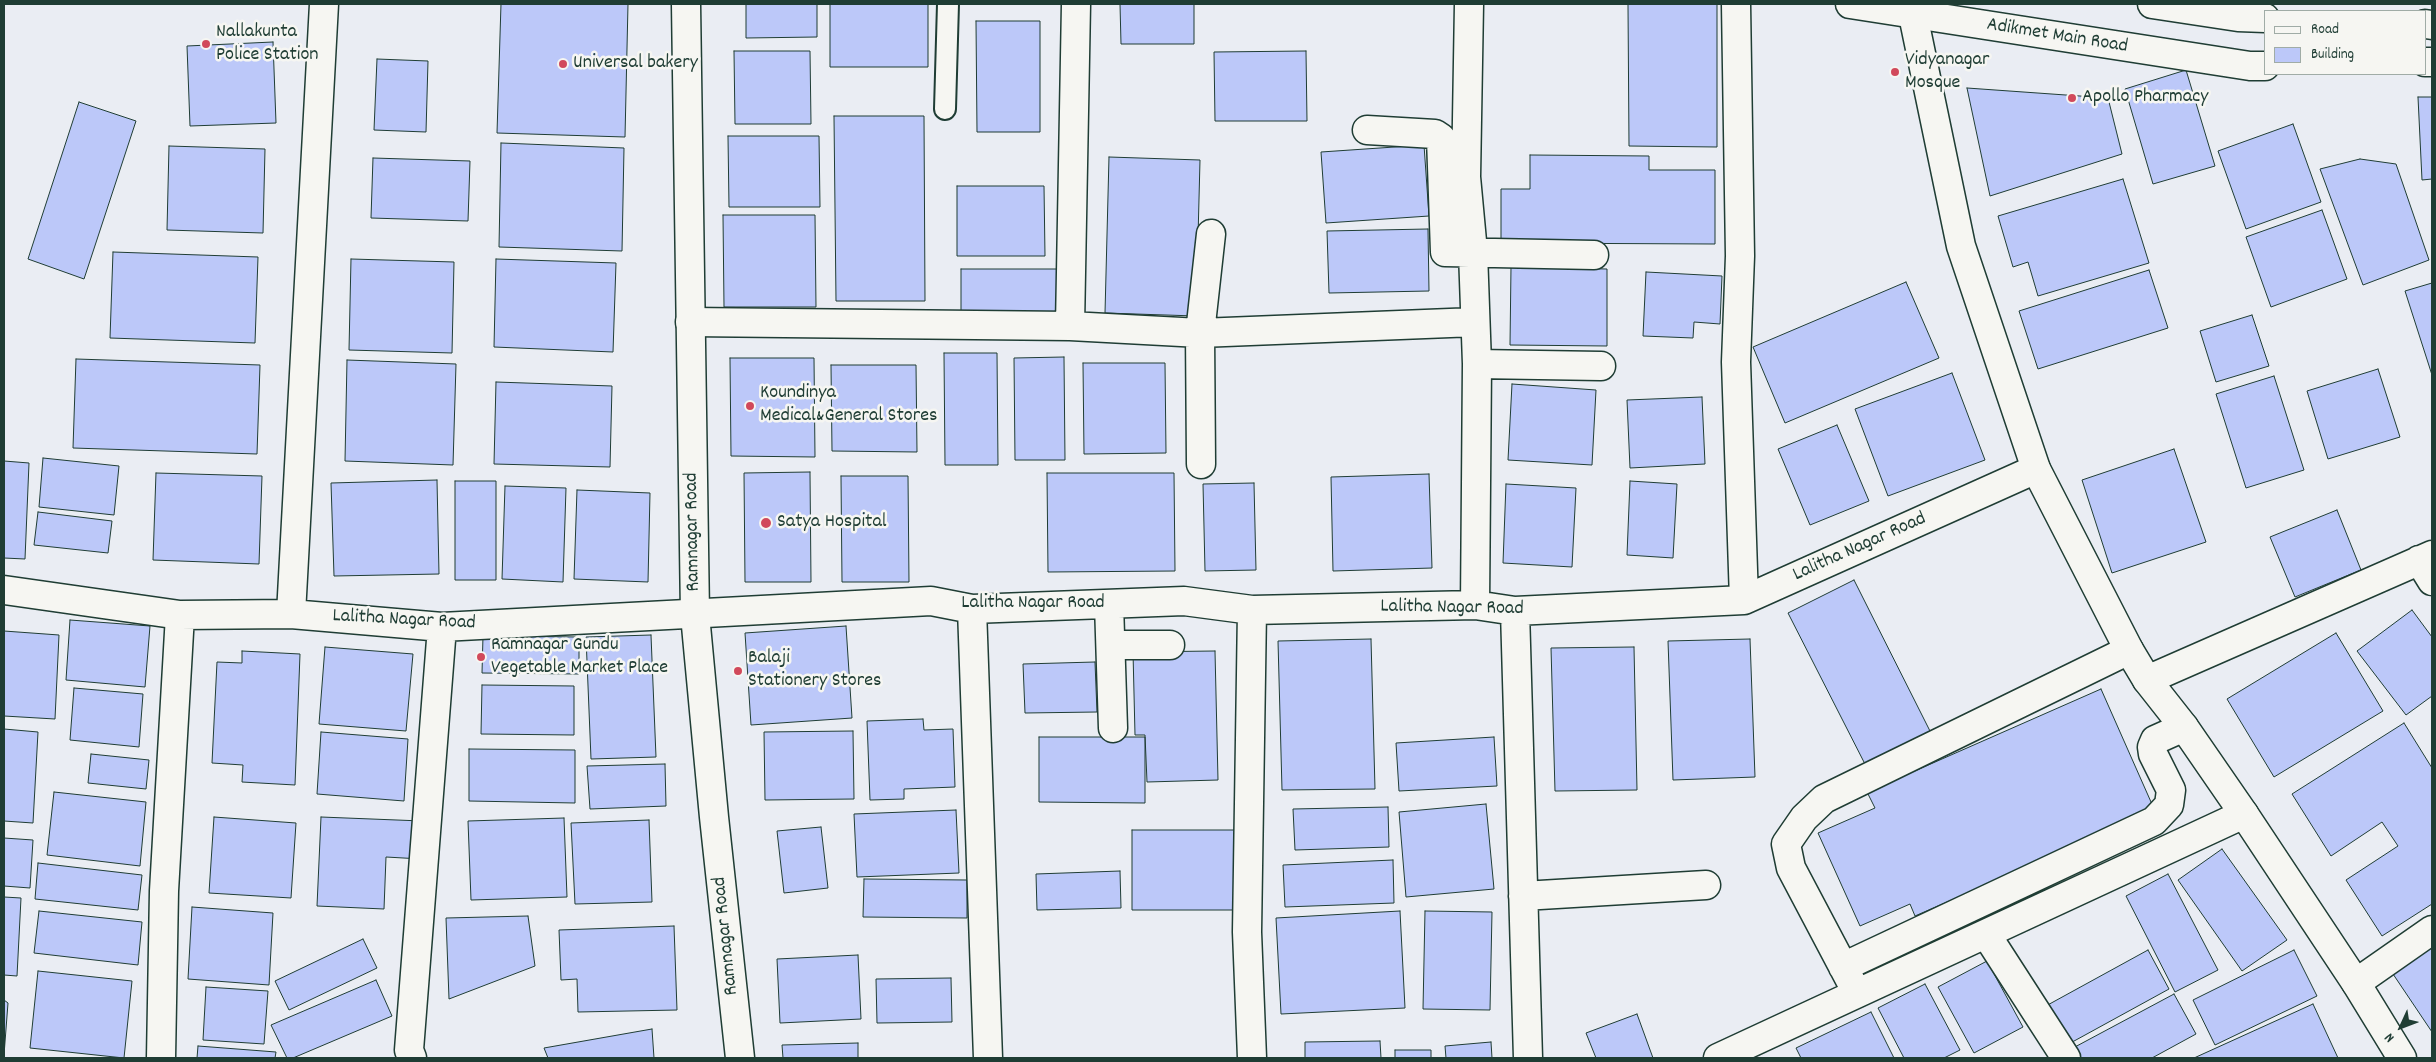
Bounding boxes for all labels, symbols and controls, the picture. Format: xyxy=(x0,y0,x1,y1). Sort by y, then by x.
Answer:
legend xyxy=(2264,10,2426,75)
street label: Adikmet Main Road xyxy=(1985,14,2129,60)
text: Road xyxy=(2311,19,2339,41)
place label: Nallakunta Police Station xyxy=(216,21,319,68)
marker: Nallakunta Police Station xyxy=(200,38,212,50)
text: Building xyxy=(2311,44,2354,66)
place label: Vidyanagar Mosque xyxy=(1905,49,1989,96)
place label: Universal bakery xyxy=(573,52,698,76)
marker: Universal bakery xyxy=(557,58,569,70)
marker: Vidyanagar Mosque xyxy=(1889,66,1901,78)
place label: Apollo Pharmacy xyxy=(2082,86,2208,110)
marker: Apollo Pharmacy xyxy=(2066,92,2078,104)
place label: Koundinya Medical&General Stores xyxy=(760,382,937,429)
marker: Koundinya Medical&General Stores xyxy=(744,400,756,412)
street label: Ramnagar Road xyxy=(681,472,707,592)
street label: Lalitha Nagar Road xyxy=(1790,508,1930,588)
place label: Satya Hospital xyxy=(777,511,887,535)
marker: Satya Hospital xyxy=(759,516,773,530)
street label: Lalitha Nagar Road xyxy=(961,592,1105,616)
street label: Lalitha Nagar Road xyxy=(1380,596,1524,622)
street label: Lalitha Nagar Road xyxy=(332,605,476,637)
place label: Ramnagar Gundu Vegetable Market Place xyxy=(491,634,668,681)
place label: Balaji Stationery Stores xyxy=(748,647,881,694)
marker: Ramnagar Gundu Vegetable Market Place xyxy=(475,651,487,663)
marker: Balaji Stationery Stores xyxy=(732,665,744,677)
street label: Ramnagar Road xyxy=(709,876,745,996)
north arrow xyxy=(2376,1002,2426,1052)
text: N xyxy=(2380,1028,2400,1047)

